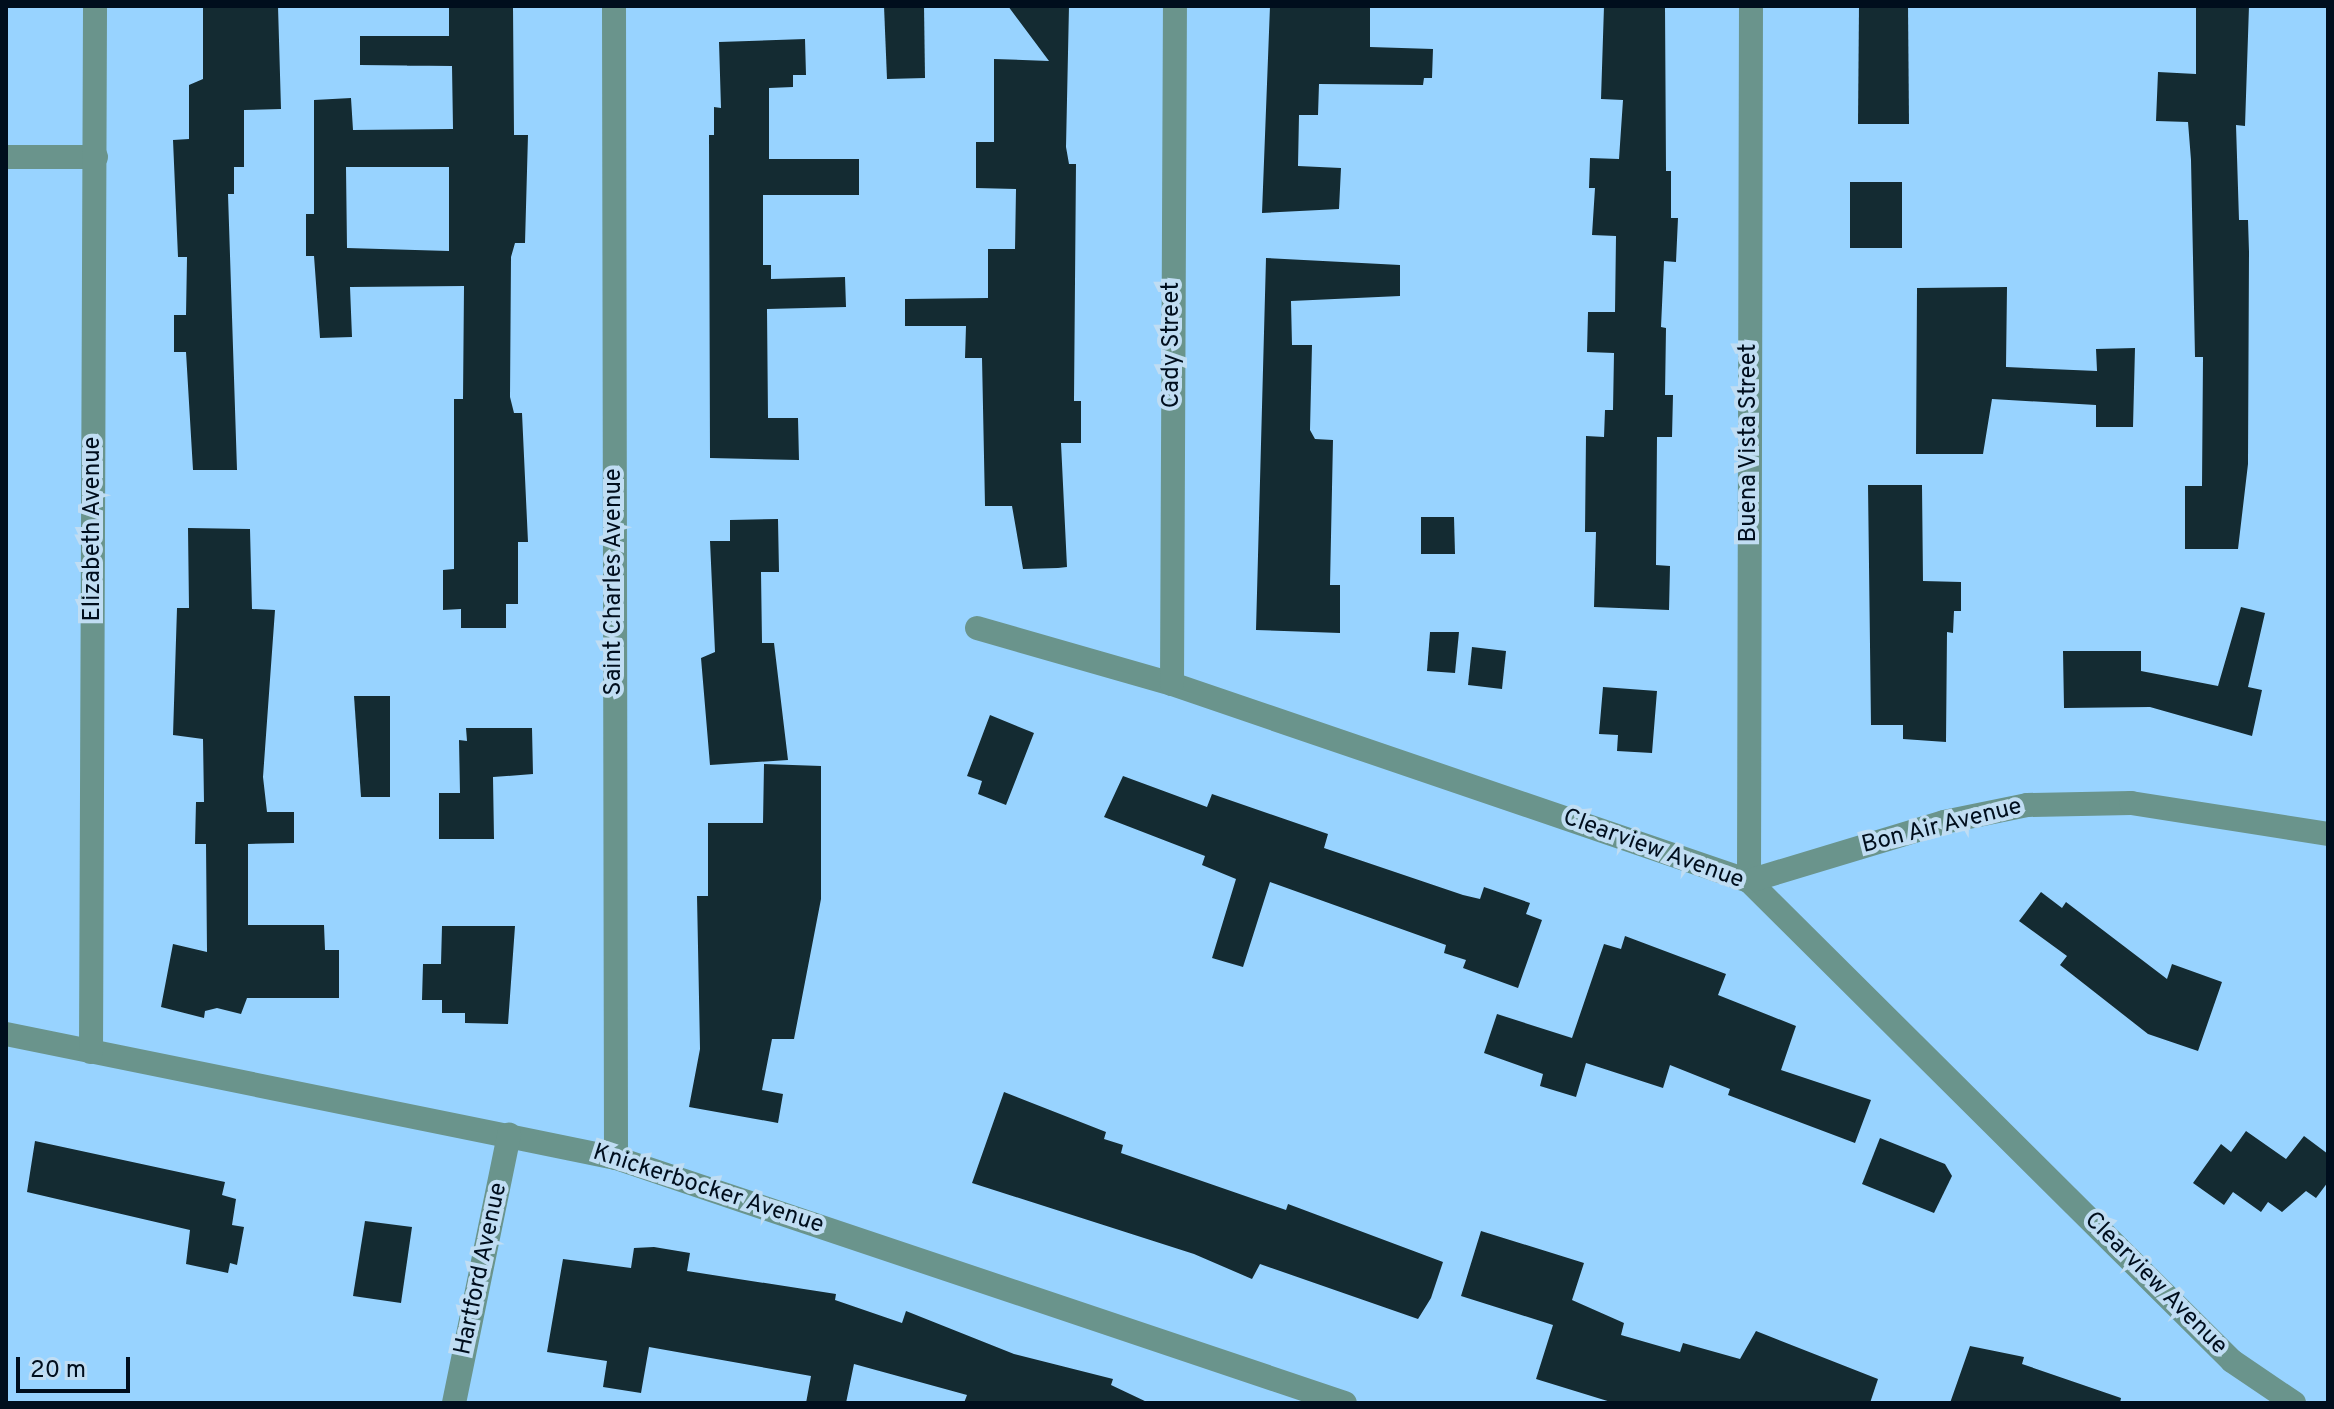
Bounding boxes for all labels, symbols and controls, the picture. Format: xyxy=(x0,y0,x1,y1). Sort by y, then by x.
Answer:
street label: Cady Street xyxy=(1159,282,1187,408)
street label: Buena Vista Street xyxy=(1736,343,1764,543)
street label: Elizabeth Avenue xyxy=(80,436,108,622)
street label: Saint Charles Avenue xyxy=(601,468,629,696)
street label: Bon Air Avenue xyxy=(1858,793,2026,861)
street label: Clearview Avenue xyxy=(1558,804,1748,896)
street label: Knickerbocker Avenue xyxy=(589,1139,827,1241)
street label: Hartford Avenue xyxy=(450,1180,514,1358)
street label: Clearview Avenue xyxy=(2077,1206,2233,1362)
scale bar xyxy=(20,1341,134,1391)
text: 20 m xyxy=(30,1356,86,1386)

